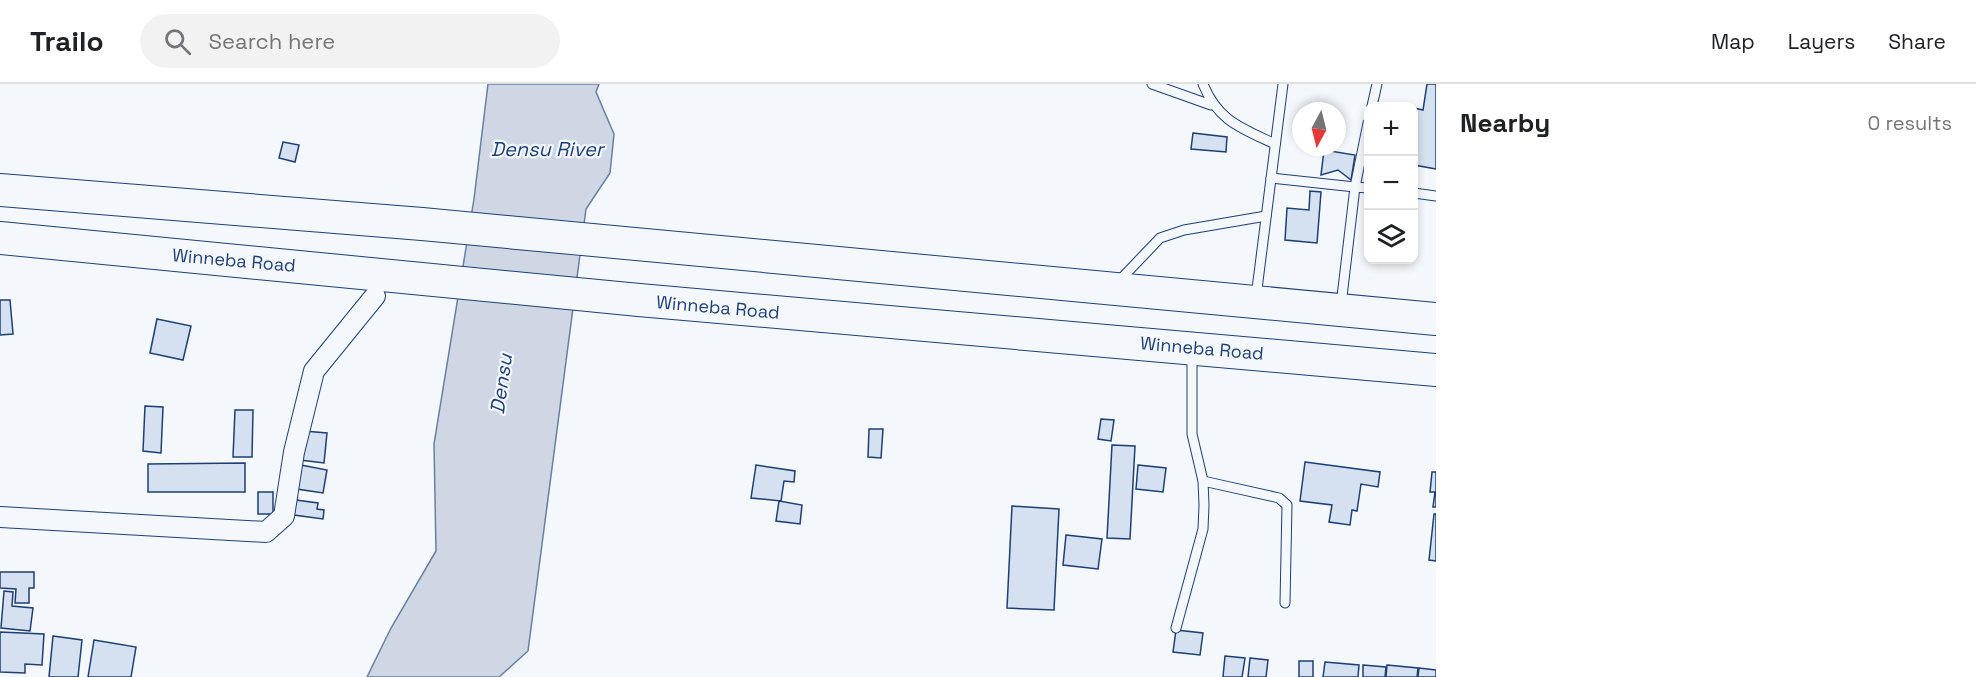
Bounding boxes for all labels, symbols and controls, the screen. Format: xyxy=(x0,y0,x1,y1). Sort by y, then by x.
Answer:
search box xyxy=(140,14,560,68)
text: Trailo xyxy=(30,23,104,59)
icon: search xyxy=(161,25,194,58)
text: Search here xyxy=(209,27,335,55)
text: Map xyxy=(1711,28,1755,55)
text: Layers xyxy=(1788,28,1855,55)
text: Share xyxy=(1888,28,1946,55)
north arrow xyxy=(1292,102,1346,156)
map controls xyxy=(1364,102,1418,264)
button: + xyxy=(1364,102,1418,156)
text: Nearby xyxy=(1460,106,1550,140)
text: 0 results xyxy=(1868,110,1952,136)
water label: Densu River xyxy=(491,136,606,162)
button: − xyxy=(1364,156,1418,210)
button: layers xyxy=(1364,210,1418,264)
street label: Winneba Road xyxy=(171,243,297,277)
street label: Winneba Road xyxy=(655,290,781,324)
street label: Winneba Road xyxy=(1139,331,1265,365)
water label: Densu xyxy=(484,351,518,416)

